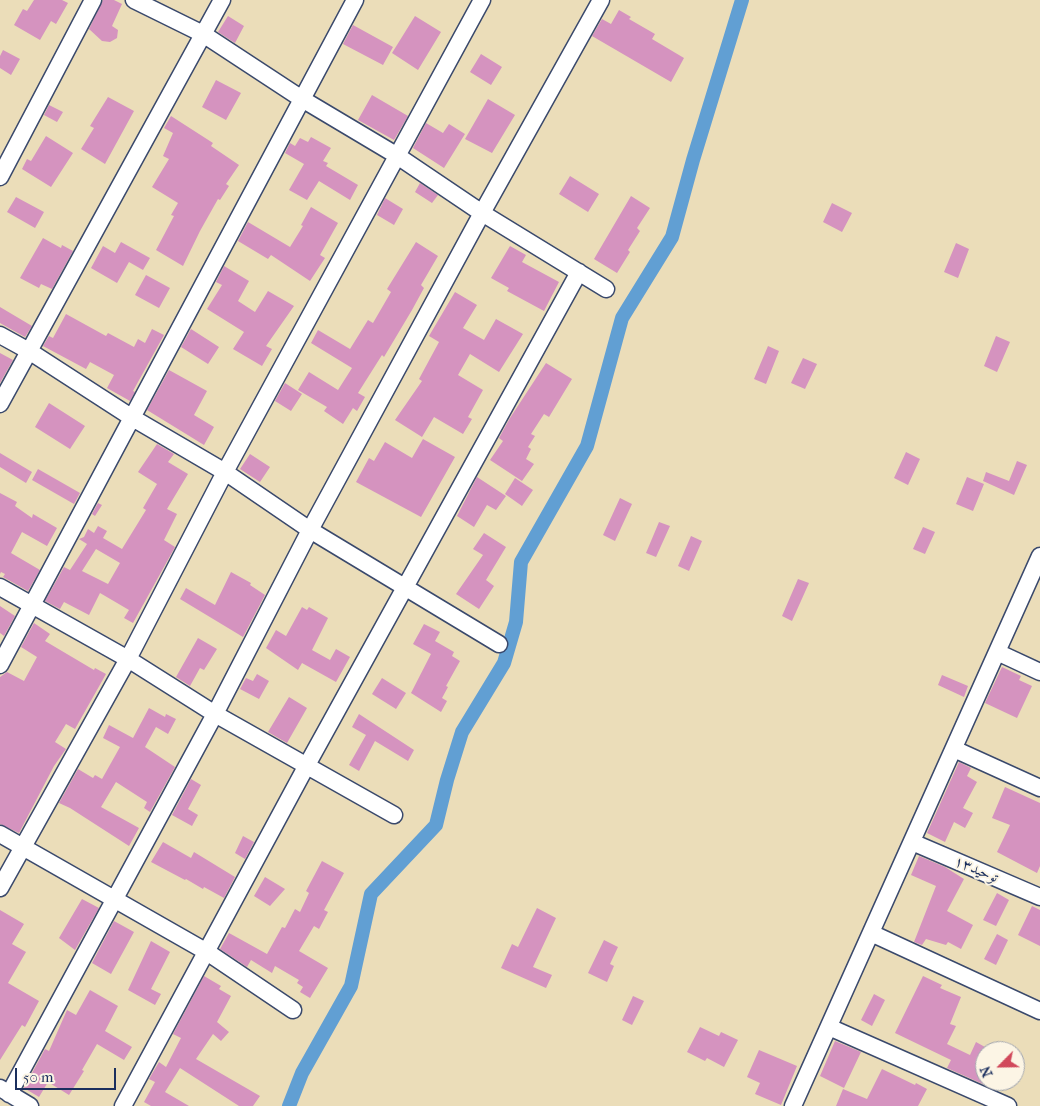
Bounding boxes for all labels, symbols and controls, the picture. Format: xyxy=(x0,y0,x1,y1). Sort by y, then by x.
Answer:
street label: توحید۱۳ xyxy=(951,853,1001,887)
north arrow xyxy=(975,1041,1025,1091)
scale bar xyxy=(18,1058,119,1090)
text: N xyxy=(977,1063,997,1080)
text: 50 m xyxy=(23,1068,53,1086)

